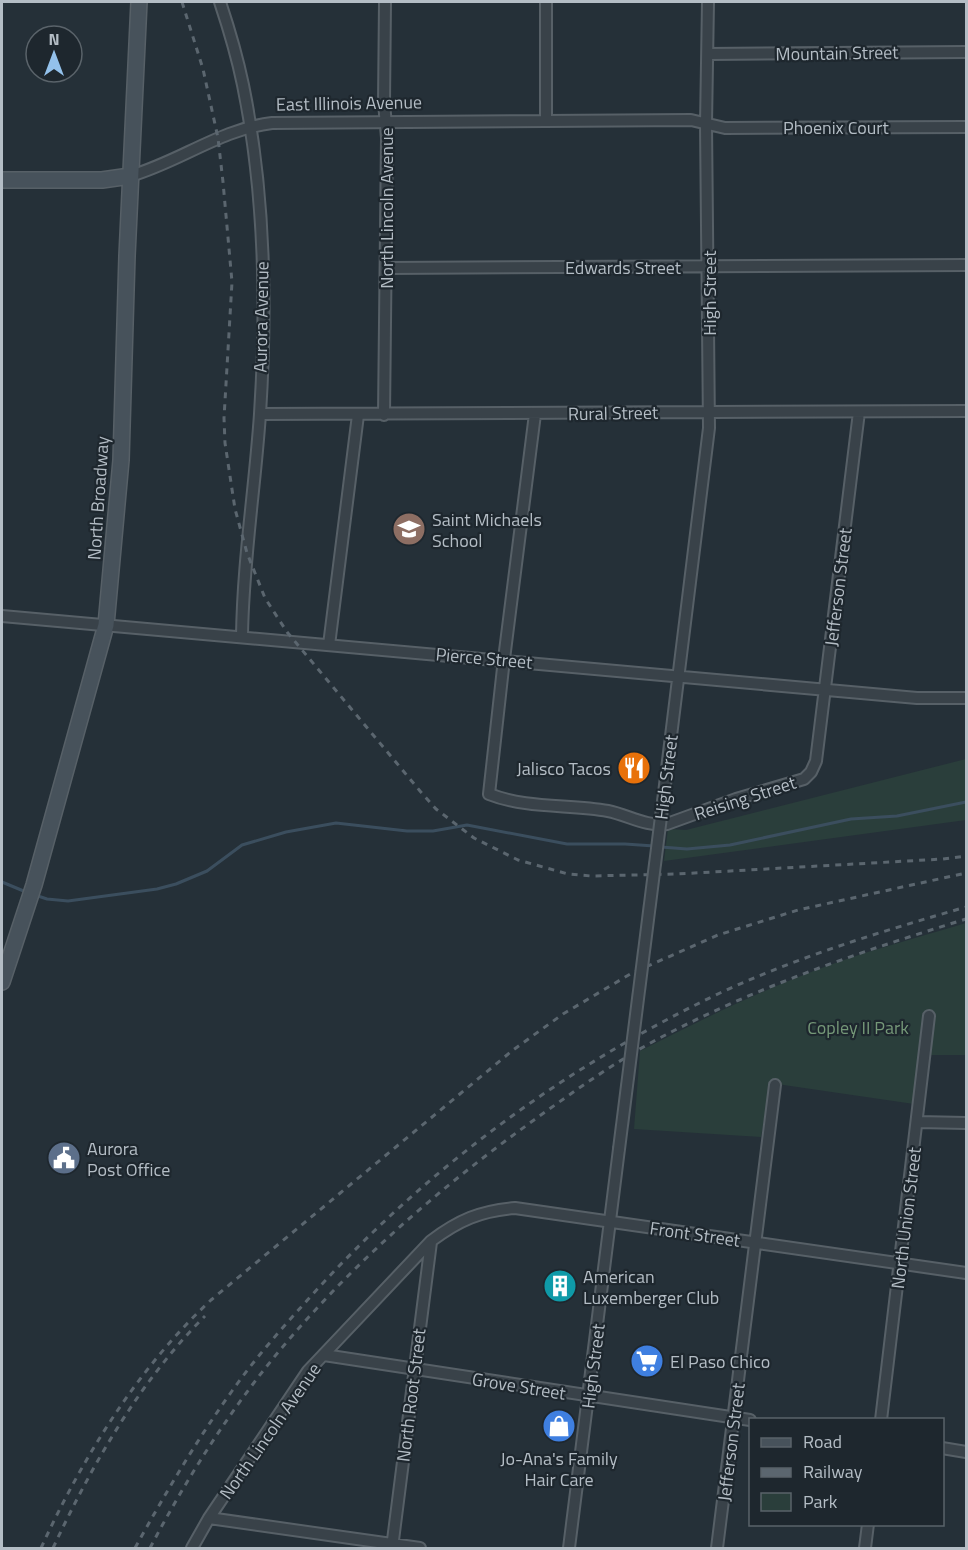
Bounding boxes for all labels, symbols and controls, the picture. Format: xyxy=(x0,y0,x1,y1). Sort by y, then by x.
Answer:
north arrow xyxy=(24,24,84,84)
text: N xyxy=(48,27,60,51)
street label: Mountain Street xyxy=(775,38,899,68)
street label: East Illinois Avenue xyxy=(276,88,422,118)
street label: Phoenix Court xyxy=(783,114,890,141)
street label: North Lincoln Avenue xyxy=(373,127,400,289)
street label: High Street xyxy=(696,250,723,336)
street label: Edwards Street xyxy=(565,254,682,281)
street label: Aurora Avenue xyxy=(247,261,275,373)
street label: Rural Street xyxy=(568,399,659,427)
street label: North Broadway xyxy=(80,435,116,561)
place label: Saint Michaels School xyxy=(432,506,542,554)
school or university icon: Saint Michaels School xyxy=(391,511,427,547)
street label: Jefferson Street xyxy=(817,526,859,648)
street label: Pierce Street xyxy=(435,640,534,676)
street label: High Street xyxy=(647,732,685,821)
restaurant icon: Jalisco Tacos xyxy=(616,750,652,786)
place label: Jalisco Tacos xyxy=(517,755,611,782)
street label: Reising Street xyxy=(691,769,800,827)
park label: Copley II Park xyxy=(807,1014,909,1041)
place label: Aurora Post Office xyxy=(87,1135,170,1183)
public building icon: Aurora Post Office xyxy=(46,1140,82,1176)
street label: North Union Street xyxy=(884,1145,928,1290)
street label: Front Street xyxy=(648,1214,743,1254)
place label: American Luxemberger Club xyxy=(583,1263,719,1311)
building icon: American Luxemberger Club xyxy=(542,1268,578,1304)
street label: High Street xyxy=(574,1321,612,1410)
street label: North Root Street xyxy=(389,1326,433,1463)
supermarket icon: El Paso Chico xyxy=(629,1343,665,1379)
place label: El Paso Chico xyxy=(670,1348,770,1375)
street label: North Lincoln Avenue xyxy=(213,1357,327,1505)
street label: Grove Street xyxy=(470,1365,568,1407)
street label: Jefferson Street xyxy=(710,1381,752,1503)
shop icon: Jo-Ana's Family Hair Care xyxy=(541,1408,577,1444)
legend xyxy=(749,1418,944,1526)
text: Road xyxy=(803,1428,842,1455)
place label: Jo-Ana's Family Hair Care xyxy=(500,1445,618,1493)
text: Railway xyxy=(803,1458,863,1485)
text: Park xyxy=(803,1488,838,1515)

